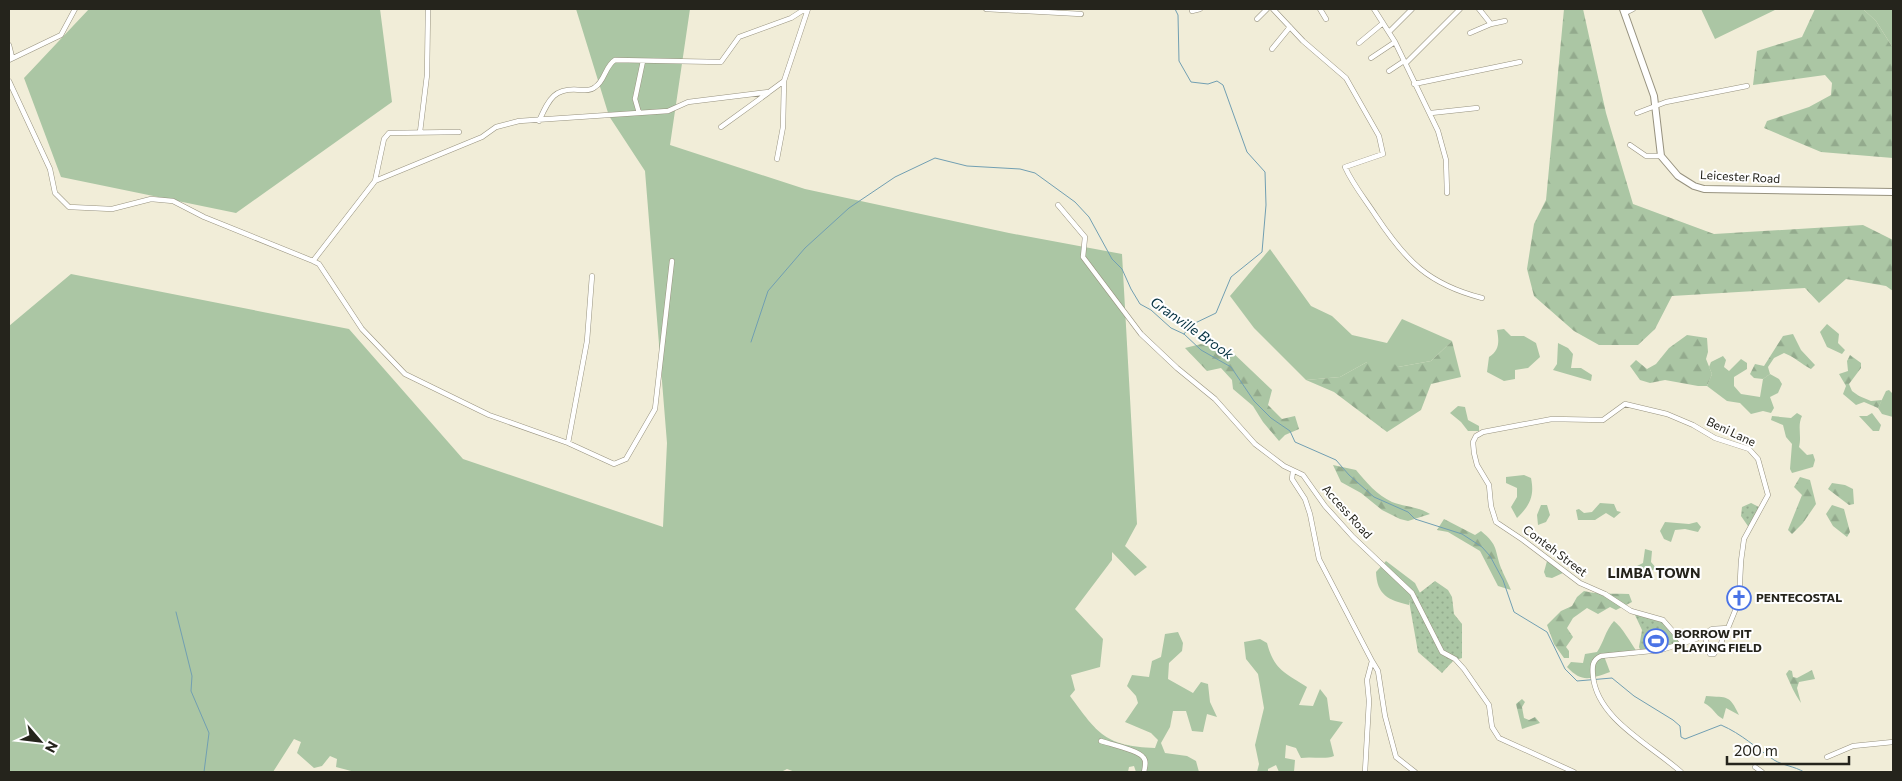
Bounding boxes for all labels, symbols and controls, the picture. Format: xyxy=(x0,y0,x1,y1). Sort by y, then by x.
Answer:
street label: Leicester Road xyxy=(1700,167,1781,185)
water label: Granville Brook xyxy=(1148,293,1237,363)
street label: Beni Lane xyxy=(1705,414,1758,449)
street label: Access Road xyxy=(1320,482,1376,541)
street label: Conteh Street xyxy=(1521,522,1590,579)
district label: LIMBA TOWN xyxy=(1608,564,1700,581)
church icon: PENTECOSTAL xyxy=(1726,585,1752,611)
place label: PENTECOSTAL xyxy=(1756,590,1842,604)
place label: BORROW PIT PLAYING FIELD xyxy=(1674,626,1762,654)
sports icon: BORROW PIT PLAYING FIELD xyxy=(1643,628,1669,654)
north arrow xyxy=(15,716,65,766)
scale bar xyxy=(1727,734,1850,766)
text: N xyxy=(42,739,62,756)
text: 200 m xyxy=(1734,741,1778,759)

